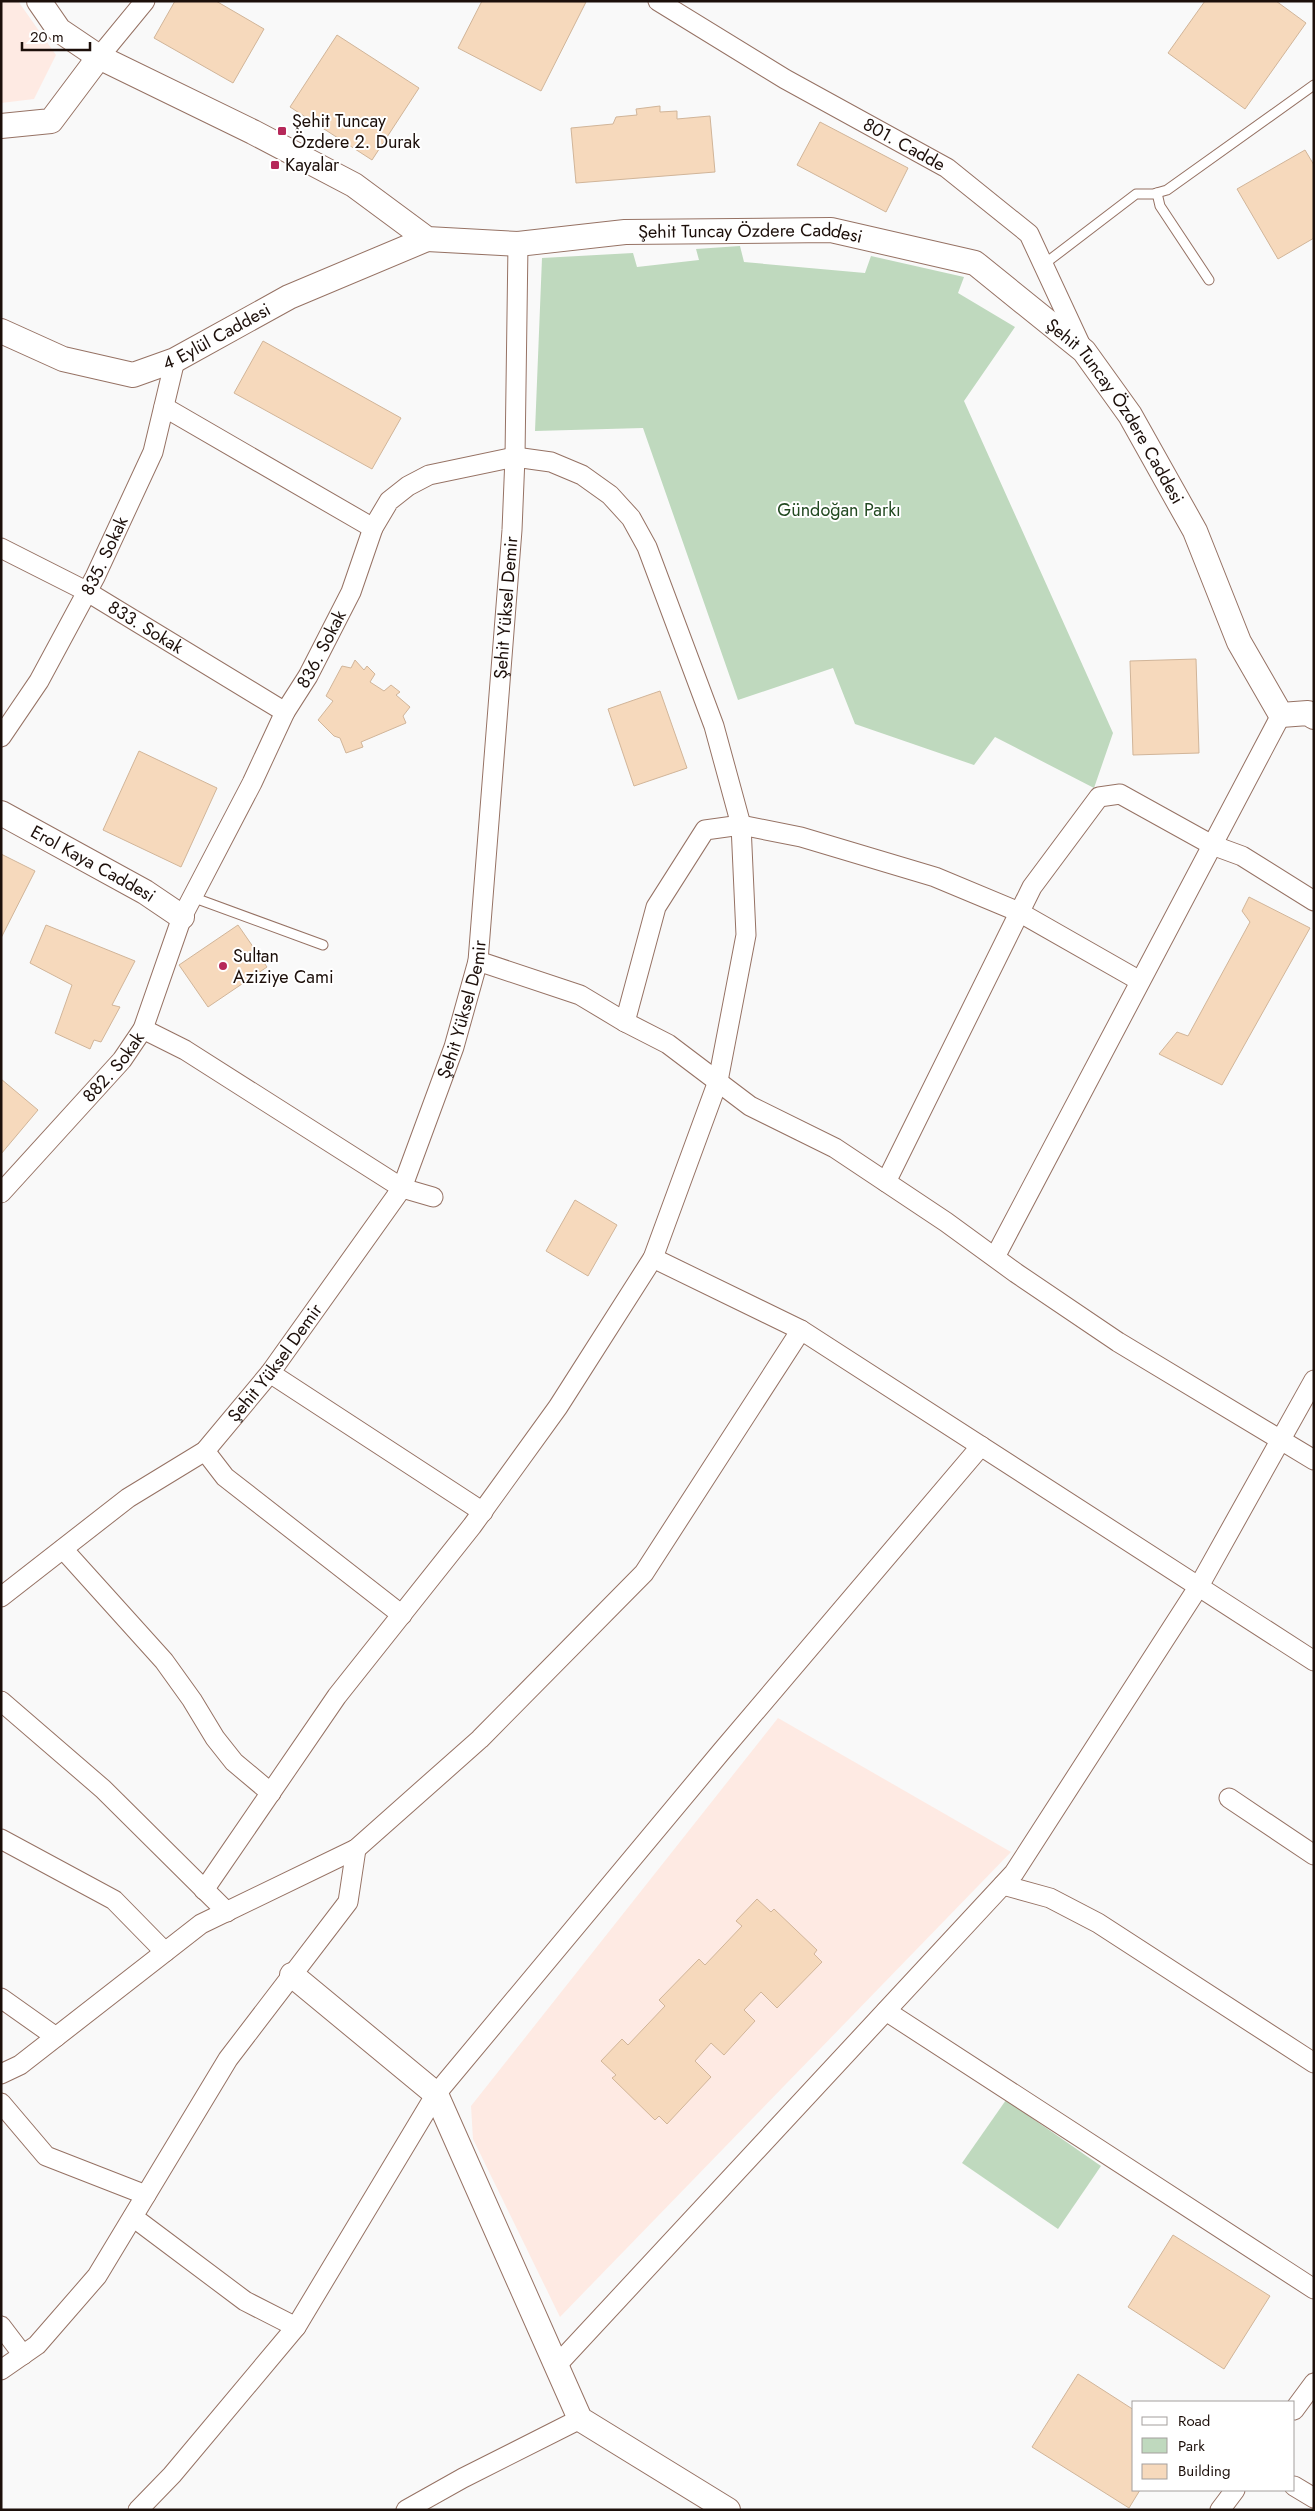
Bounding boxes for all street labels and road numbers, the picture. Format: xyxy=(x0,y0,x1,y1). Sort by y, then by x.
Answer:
street label: 801. Cadde xyxy=(858,111,950,178)
street label: Şehit Tuncay Özdere Caddesi xyxy=(638,217,865,250)
street label: 4 Eylül Caddesi xyxy=(159,297,275,376)
street label: Şehit Tuncay Özdere Caddesi xyxy=(1040,312,1190,509)
street label: 835. Sokak xyxy=(74,512,134,600)
street label: Şehit Yüksel Demir xyxy=(487,535,525,680)
street label: 833. Sokak xyxy=(103,594,188,660)
street label: 836. Sokak xyxy=(290,605,353,694)
street label: Erol Kaya Caddesi xyxy=(26,819,161,908)
street label: Şehit Yüksel Demir xyxy=(430,938,493,1082)
street label: 882. Sokak xyxy=(77,1026,151,1108)
street label: Şehit Yüksel Demir xyxy=(221,1297,329,1428)

